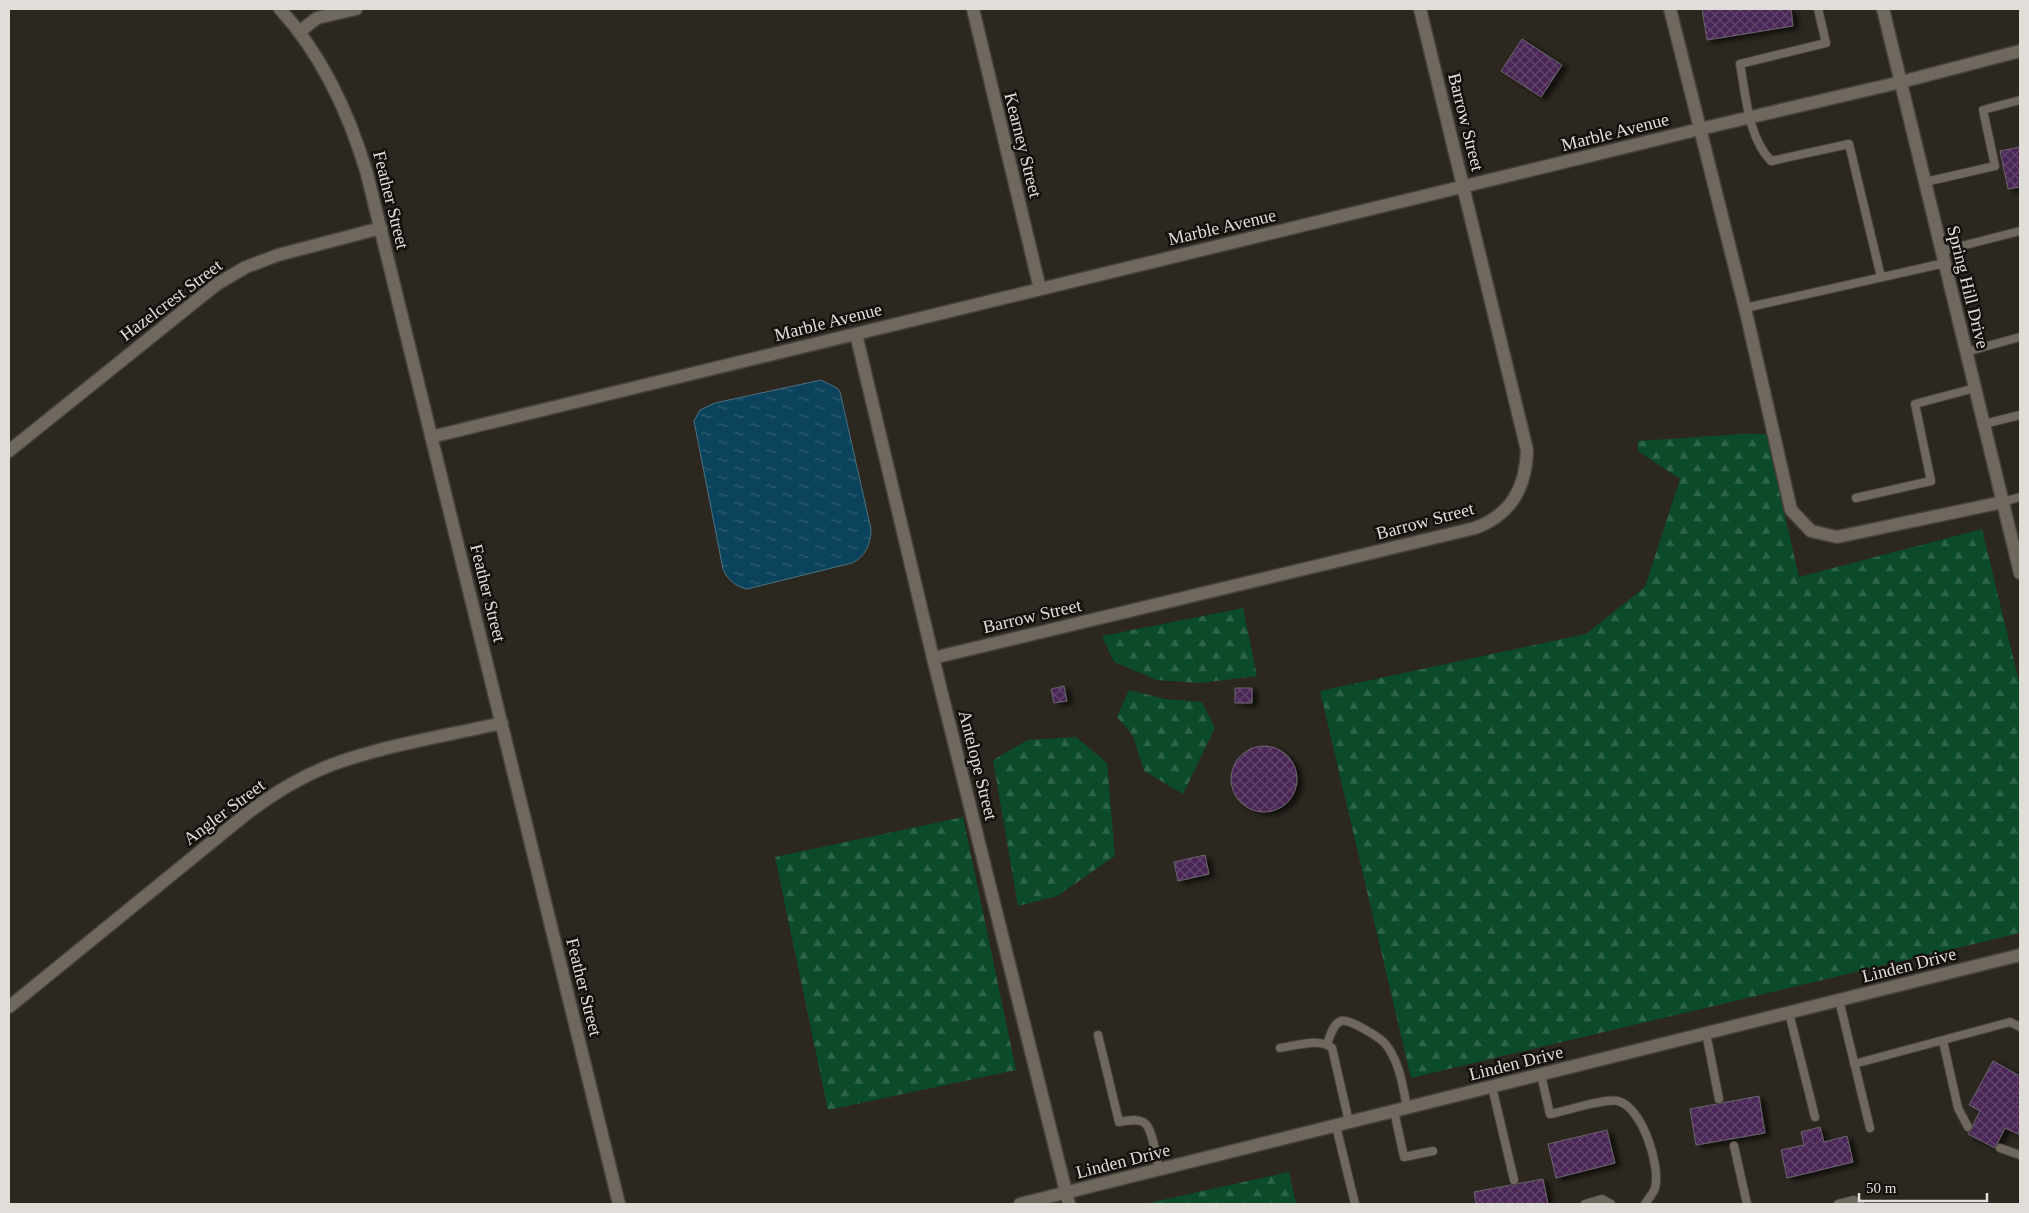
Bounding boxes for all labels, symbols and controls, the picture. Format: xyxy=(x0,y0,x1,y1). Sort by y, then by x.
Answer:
street label: Barrow Street xyxy=(1444,71,1488,173)
street label: Kearney Street xyxy=(1000,90,1046,200)
street label: Marble Avenue xyxy=(1559,109,1671,155)
street label: Feather Street xyxy=(369,149,413,251)
street label: Marble Avenue xyxy=(1166,205,1278,249)
street label: Spring Hill Drive xyxy=(1943,223,1993,351)
street label: Hazelcrest Street xyxy=(116,255,226,345)
street label: Marble Avenue xyxy=(772,299,884,345)
street label: Barrow Street xyxy=(1374,498,1476,544)
street label: Feather Street xyxy=(466,542,510,644)
street label: Barrow Street xyxy=(981,595,1083,637)
street label: Antelope Street xyxy=(955,708,1001,822)
street label: Angler Street xyxy=(179,775,269,849)
street label: Feather Street xyxy=(562,936,606,1038)
street label: Linden Drive xyxy=(1860,944,1958,986)
street label: Linden Drive xyxy=(1467,1042,1565,1084)
street label: Linden Drive xyxy=(1074,1140,1172,1182)
scale bar xyxy=(1859,1170,1986,1202)
text: 50 m xyxy=(1866,1180,1897,1196)

